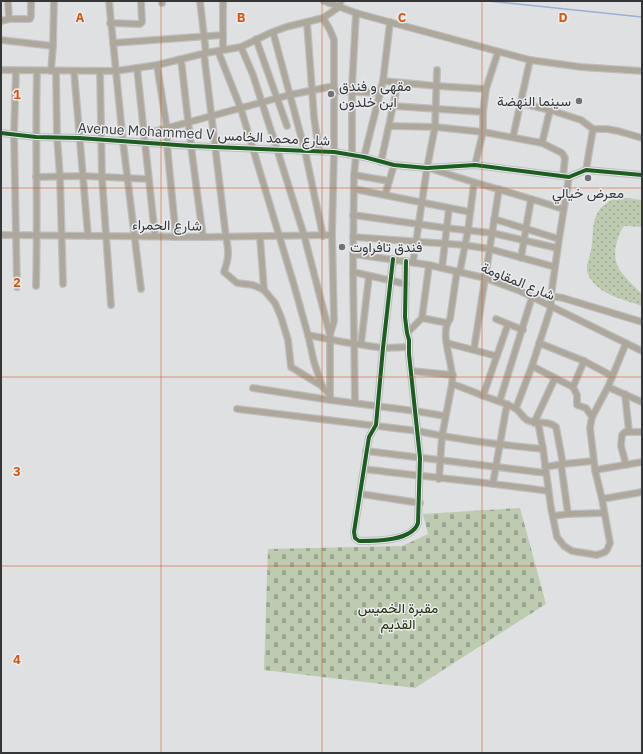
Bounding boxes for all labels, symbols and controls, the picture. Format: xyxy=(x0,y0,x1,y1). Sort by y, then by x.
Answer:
text: A xyxy=(76,9,85,26)
text: B xyxy=(237,9,246,26)
text: C xyxy=(398,9,407,26)
text: D xyxy=(558,9,568,26)
place label: مقهى و فندق ابن خلدون xyxy=(339,77,411,111)
text: 1 xyxy=(13,86,21,103)
marker: مقهى و فندق ابن خلدون xyxy=(326,89,336,99)
place label: سينما النهضة xyxy=(497,92,571,110)
marker: سينما النهضة xyxy=(574,96,584,106)
street label: Avenue Mohammed V شارع محمد الخامس xyxy=(77,118,331,152)
marker: معرض خيالي xyxy=(583,173,593,183)
place label: معرض خيالي xyxy=(552,184,624,205)
street label: شارع الحمراء xyxy=(132,215,202,237)
place label: فندق تافراوت xyxy=(350,238,422,256)
marker: فندق تافراوت xyxy=(337,242,347,252)
street label: شارع المقاومة xyxy=(478,258,558,306)
text: 2 xyxy=(13,274,21,291)
text: 3 xyxy=(13,463,21,480)
park label: مقبرة الخميس القديم xyxy=(358,599,438,633)
text: 4 xyxy=(13,651,21,668)

